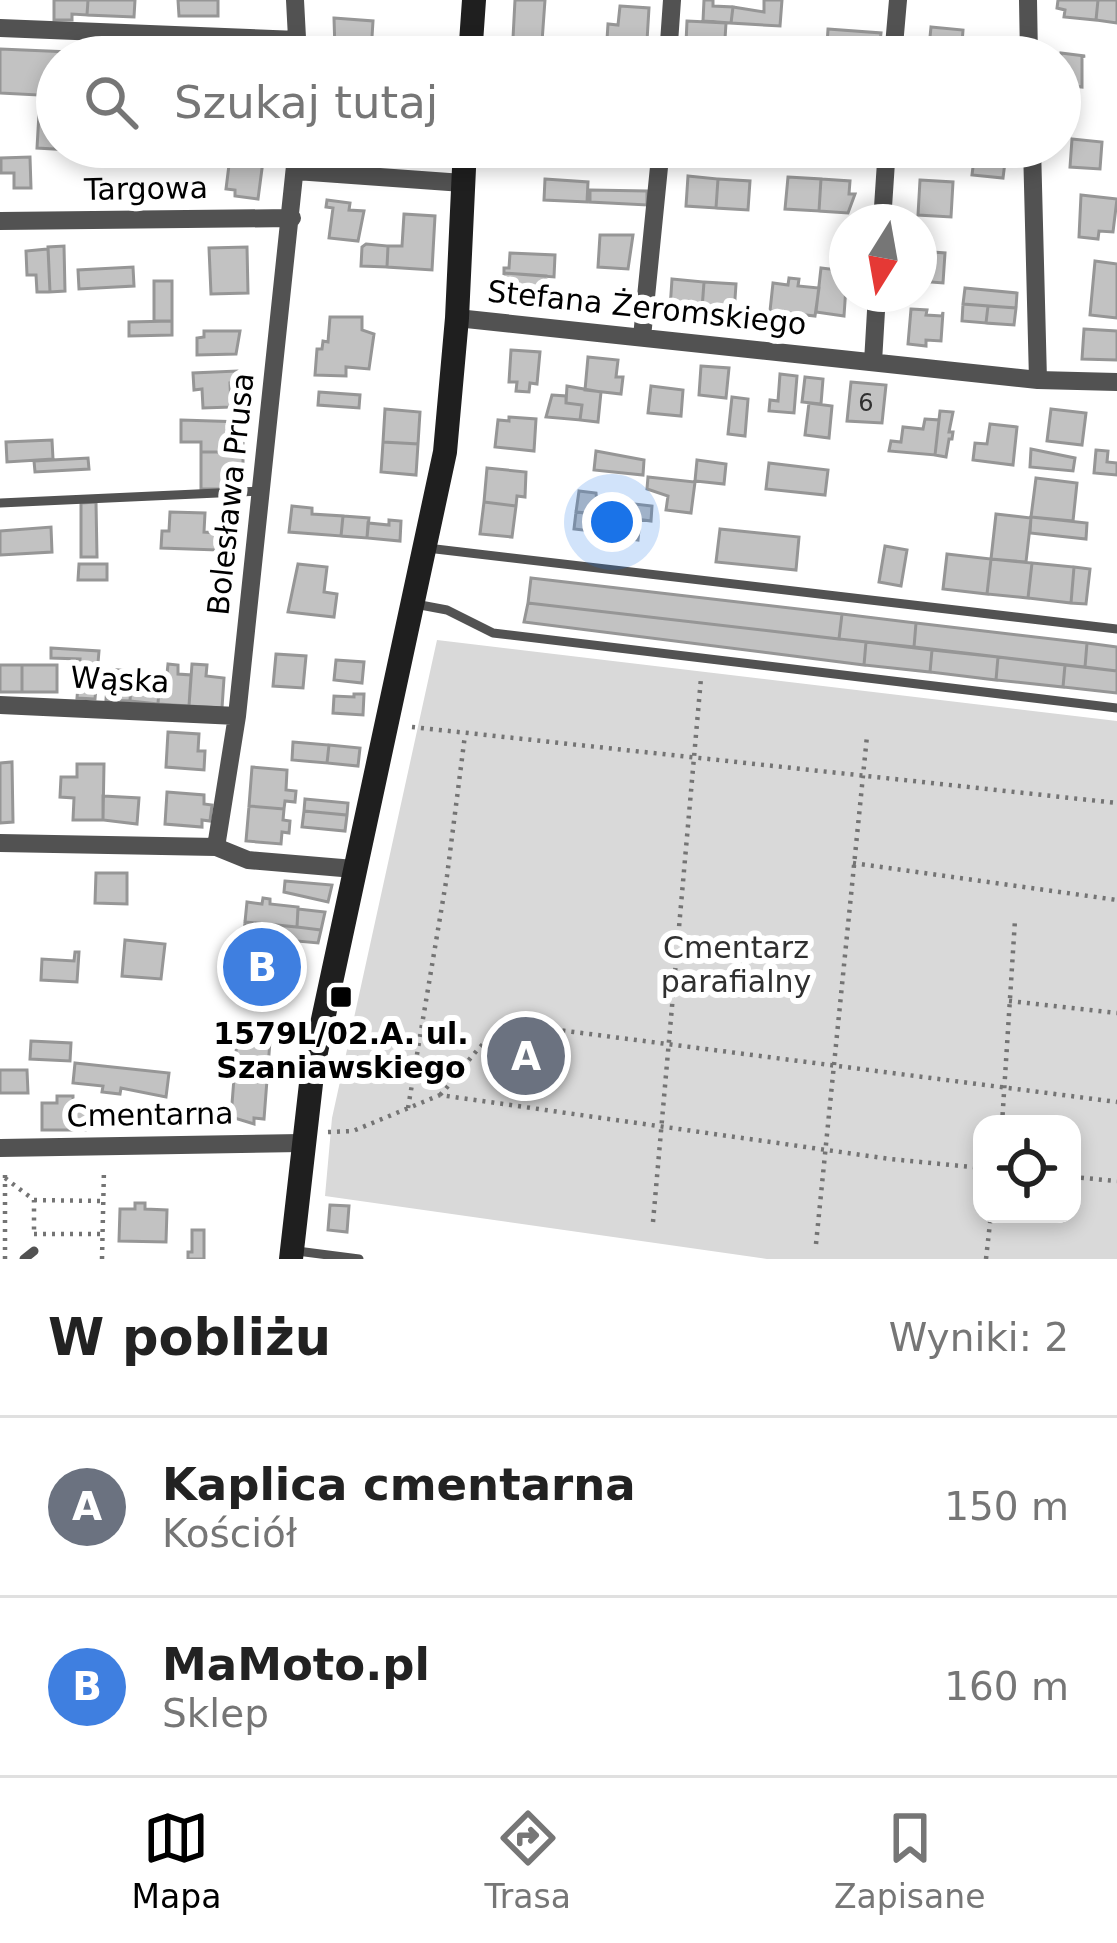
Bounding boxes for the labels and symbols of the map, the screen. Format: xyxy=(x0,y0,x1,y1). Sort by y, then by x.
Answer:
street label: Targowa xyxy=(83,170,208,207)
north arrow xyxy=(829,204,937,312)
street label: Stefana Żeromskiego xyxy=(486,273,808,342)
street label: Bolesława Prusa xyxy=(200,371,261,617)
house number: 6 xyxy=(858,389,874,417)
your location xyxy=(582,492,642,552)
street label: Wąska xyxy=(70,659,170,700)
pin: B xyxy=(223,922,301,1012)
park label: Cmentarz parafialny xyxy=(661,930,811,999)
marker: 1579L/02.A. ul. Szaniawskiego xyxy=(328,984,354,1010)
pin: A xyxy=(487,1011,565,1101)
place label: 1579L/02.A. ul. Szaniawskiego xyxy=(213,1016,469,1085)
street label: Cmentarna xyxy=(66,1096,234,1133)

